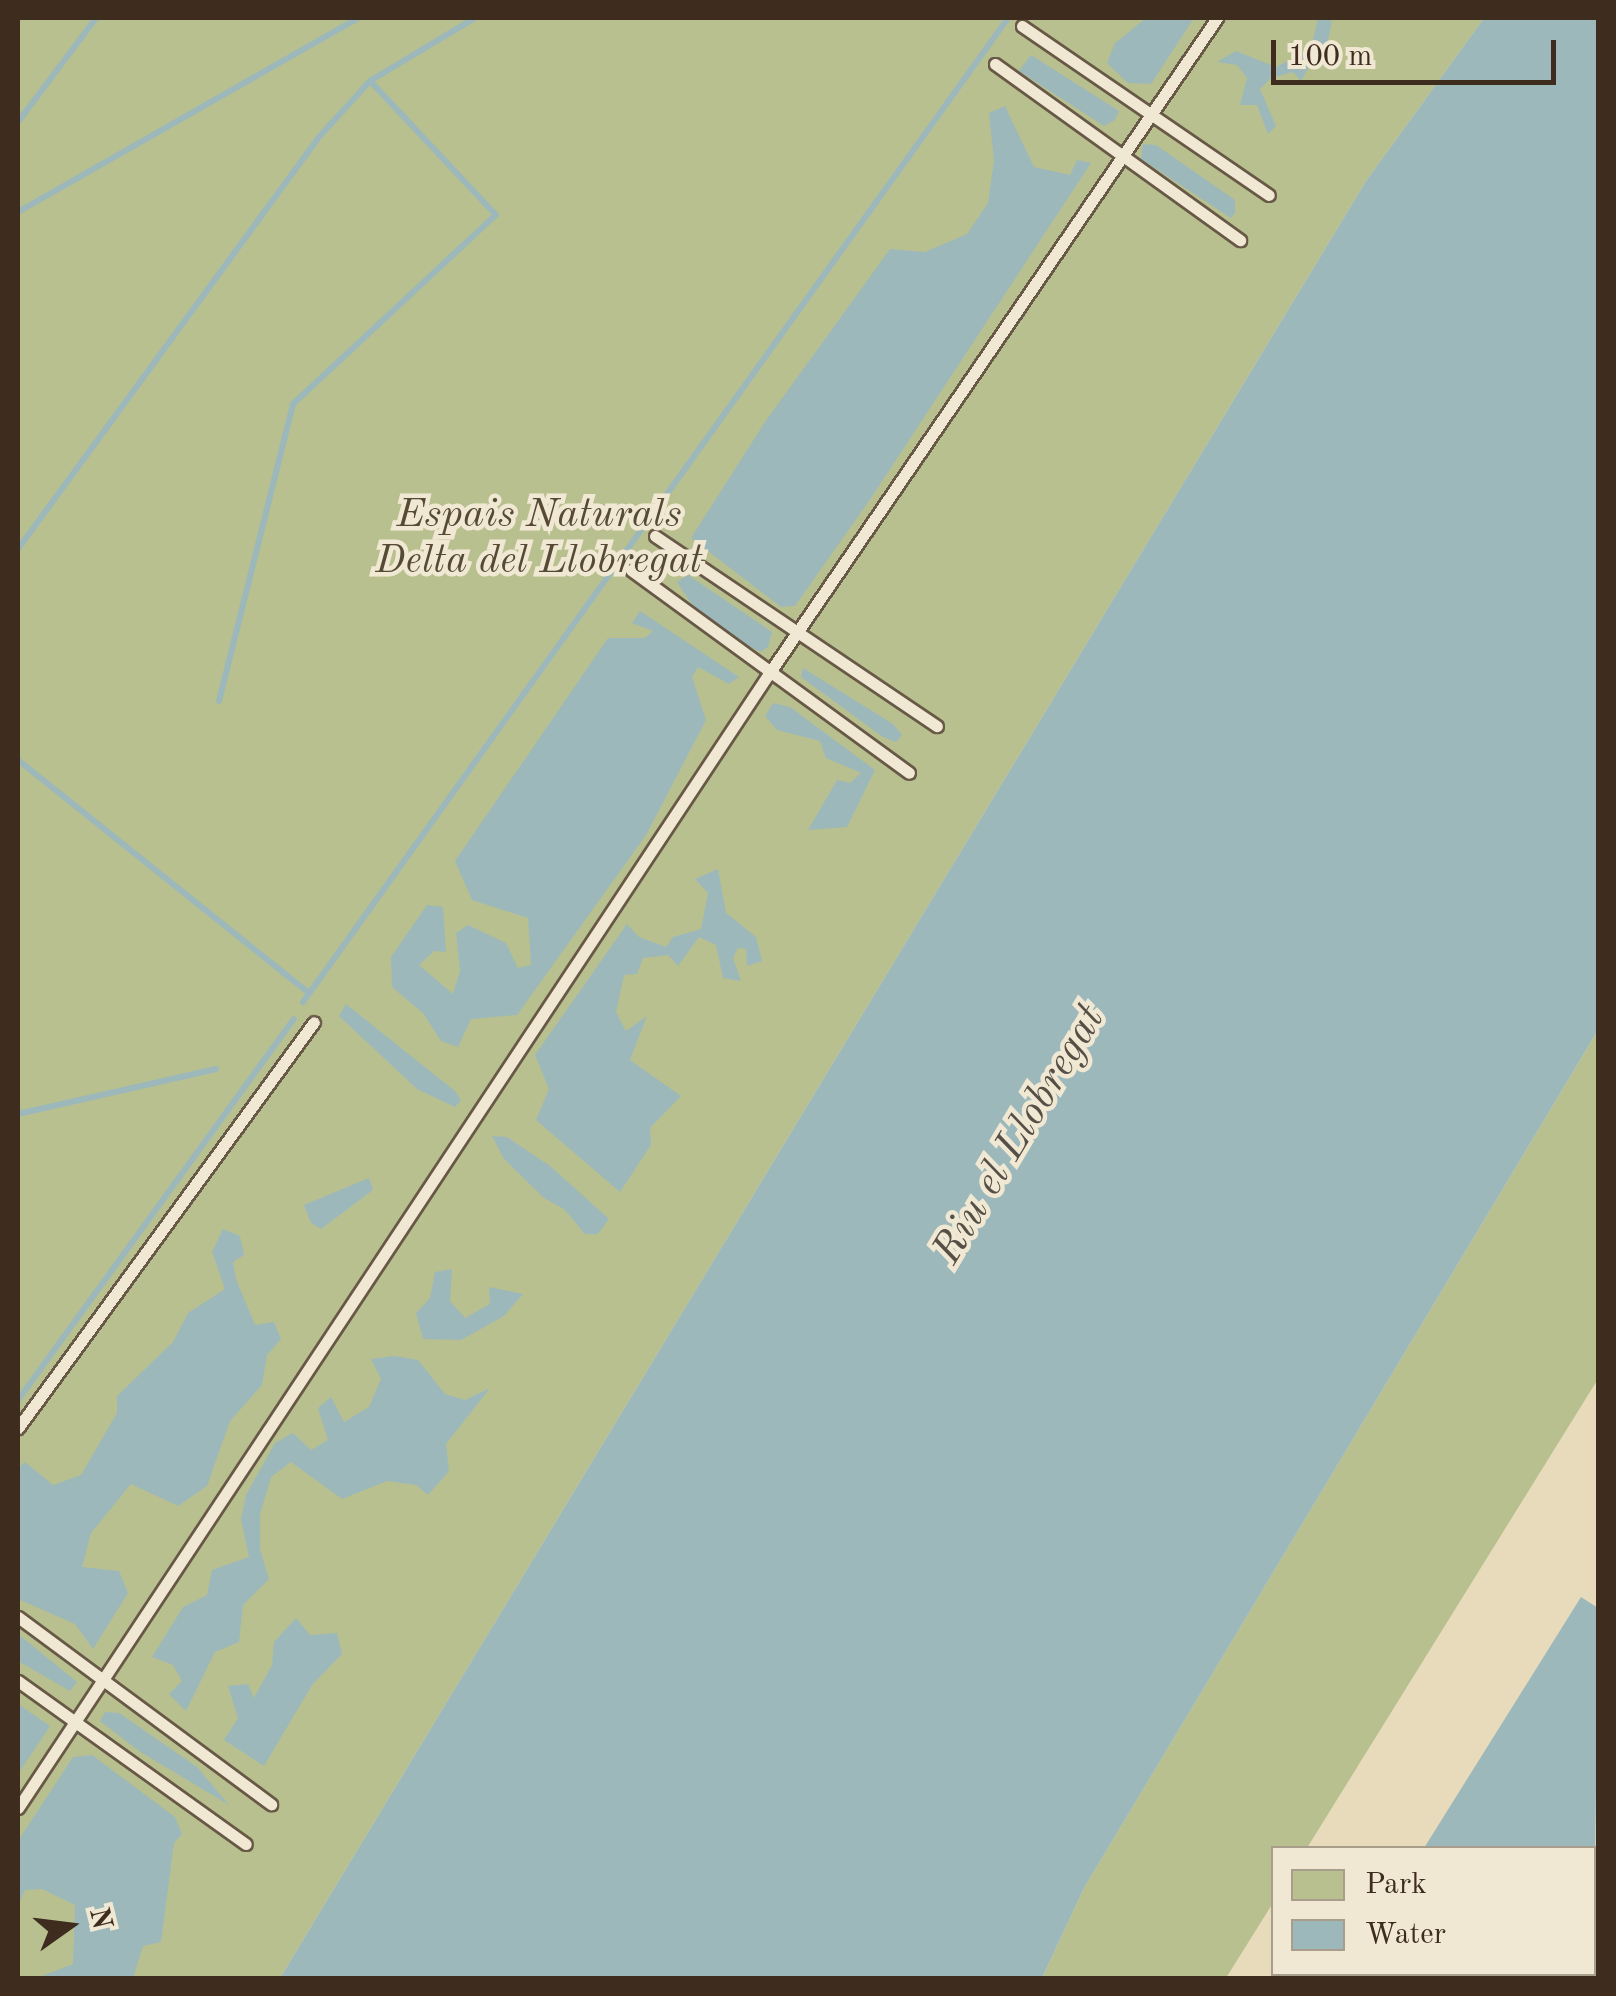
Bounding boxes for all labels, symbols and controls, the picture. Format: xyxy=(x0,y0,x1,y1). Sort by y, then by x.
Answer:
scale bar xyxy=(1276,20,1561,82)
text: 100 m xyxy=(1288,42,1372,72)
park label: Espais Naturals Delta del Llobregat xyxy=(375,492,703,586)
water label: Riu el Llobregat xyxy=(923,996,1117,1274)
legend xyxy=(1271,1846,1596,1976)
text: Park xyxy=(1365,1870,1427,1900)
north arrow xyxy=(20,1876,120,1976)
text: N xyxy=(83,1905,115,1933)
text: Water xyxy=(1365,1920,1446,1950)

